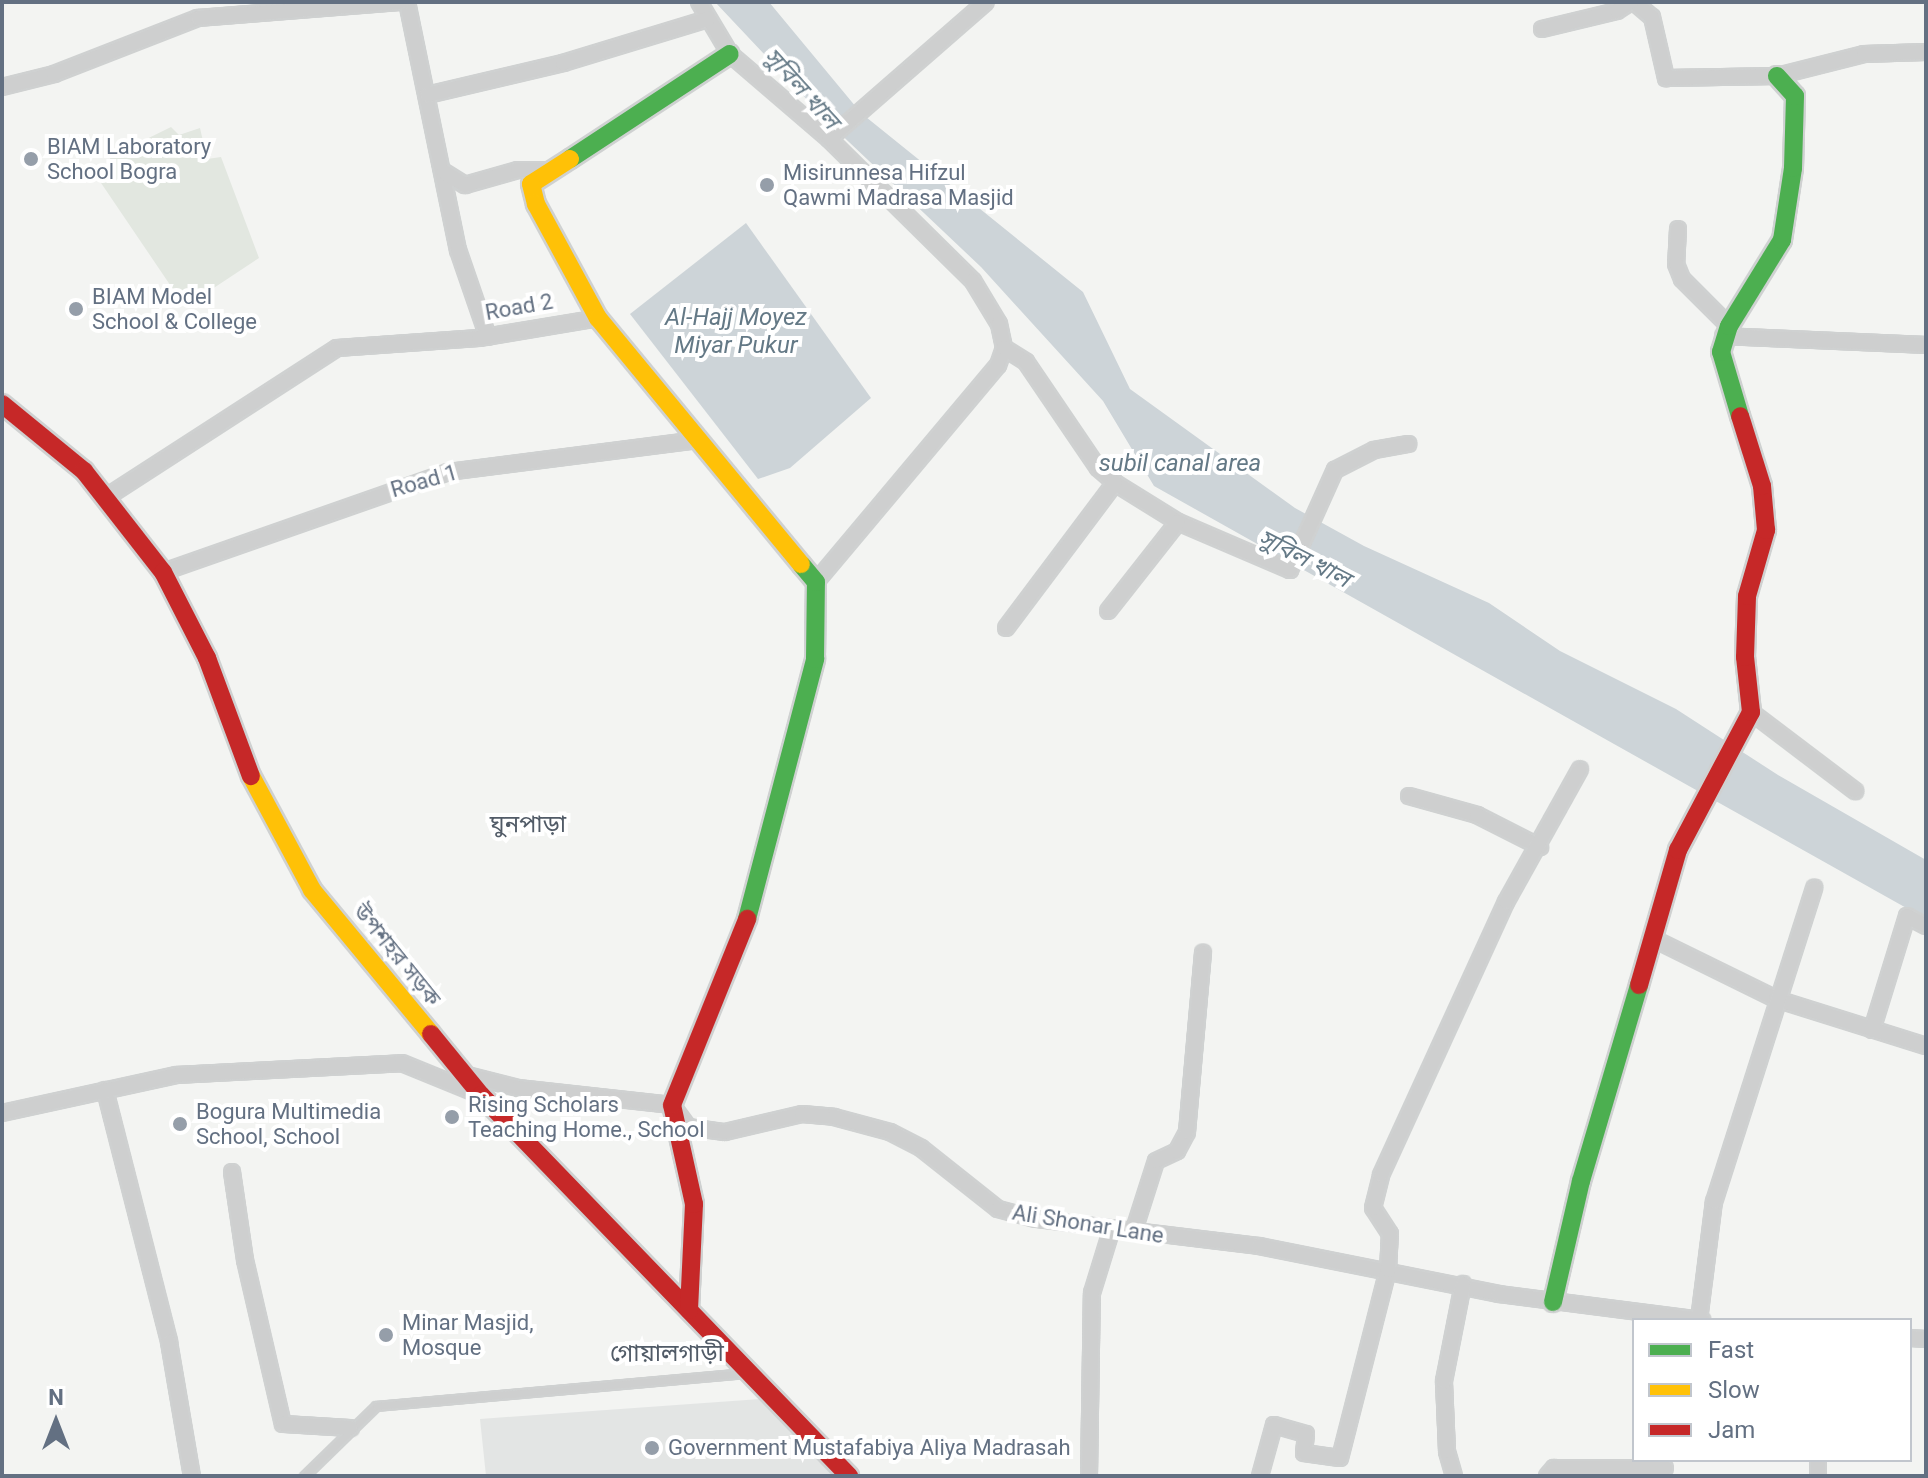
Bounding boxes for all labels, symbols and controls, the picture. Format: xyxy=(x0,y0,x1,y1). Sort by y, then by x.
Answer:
water label: সুবিল খাল xyxy=(757,43,845,135)
place label: BIAM Laboratory School Bogra xyxy=(47,133,211,184)
marker: BIAM Laboratory School Bogra xyxy=(22,150,40,168)
place label: Misirunnesa Hifzul Qawmi Madrasa Masjid xyxy=(783,159,1014,210)
marker: Misirunnesa Hifzul Qawmi Madrasa Masjid xyxy=(758,176,776,194)
place label: BIAM Model School & College xyxy=(92,283,257,334)
street label: Road 2 xyxy=(483,288,555,326)
marker: BIAM Model School & College xyxy=(67,300,85,318)
water label: Al-Hajj Moyez Miyar Pukur xyxy=(665,304,807,360)
water label: subil canal area xyxy=(1099,450,1261,478)
street label: Road 1 xyxy=(388,459,460,503)
water label: সুবিল খাল xyxy=(1253,524,1355,594)
district label: ঘুনপাড়া xyxy=(490,811,566,839)
street label: উপশহর সড়ক xyxy=(348,899,446,1011)
place label: Rising Scholars Teaching Home., School xyxy=(468,1091,705,1142)
place label: Bogura Multimedia School, School xyxy=(196,1098,381,1150)
marker: Rising Scholars Teaching Home., School xyxy=(443,1108,461,1126)
marker: Bogura Multimedia School, School xyxy=(171,1115,189,1133)
street label: Ali Shonar Lane xyxy=(1010,1199,1166,1249)
place label: Minar Masjid, Mosque xyxy=(402,1309,533,1360)
legend xyxy=(1632,1318,1912,1462)
marker: Minar Masjid, Mosque xyxy=(377,1326,395,1344)
text: Fast xyxy=(1708,1336,1754,1364)
district label: গোয়ালগাড়ী xyxy=(610,1340,724,1368)
text: Slow xyxy=(1708,1376,1760,1404)
north arrow xyxy=(16,1382,96,1462)
text: N xyxy=(48,1385,64,1410)
text: Jam xyxy=(1708,1416,1755,1444)
place label: Government Mustafabiya Aliya Madrasah xyxy=(668,1435,1070,1461)
marker: Government Mustafabiya Aliya Madrasah xyxy=(643,1439,661,1457)

